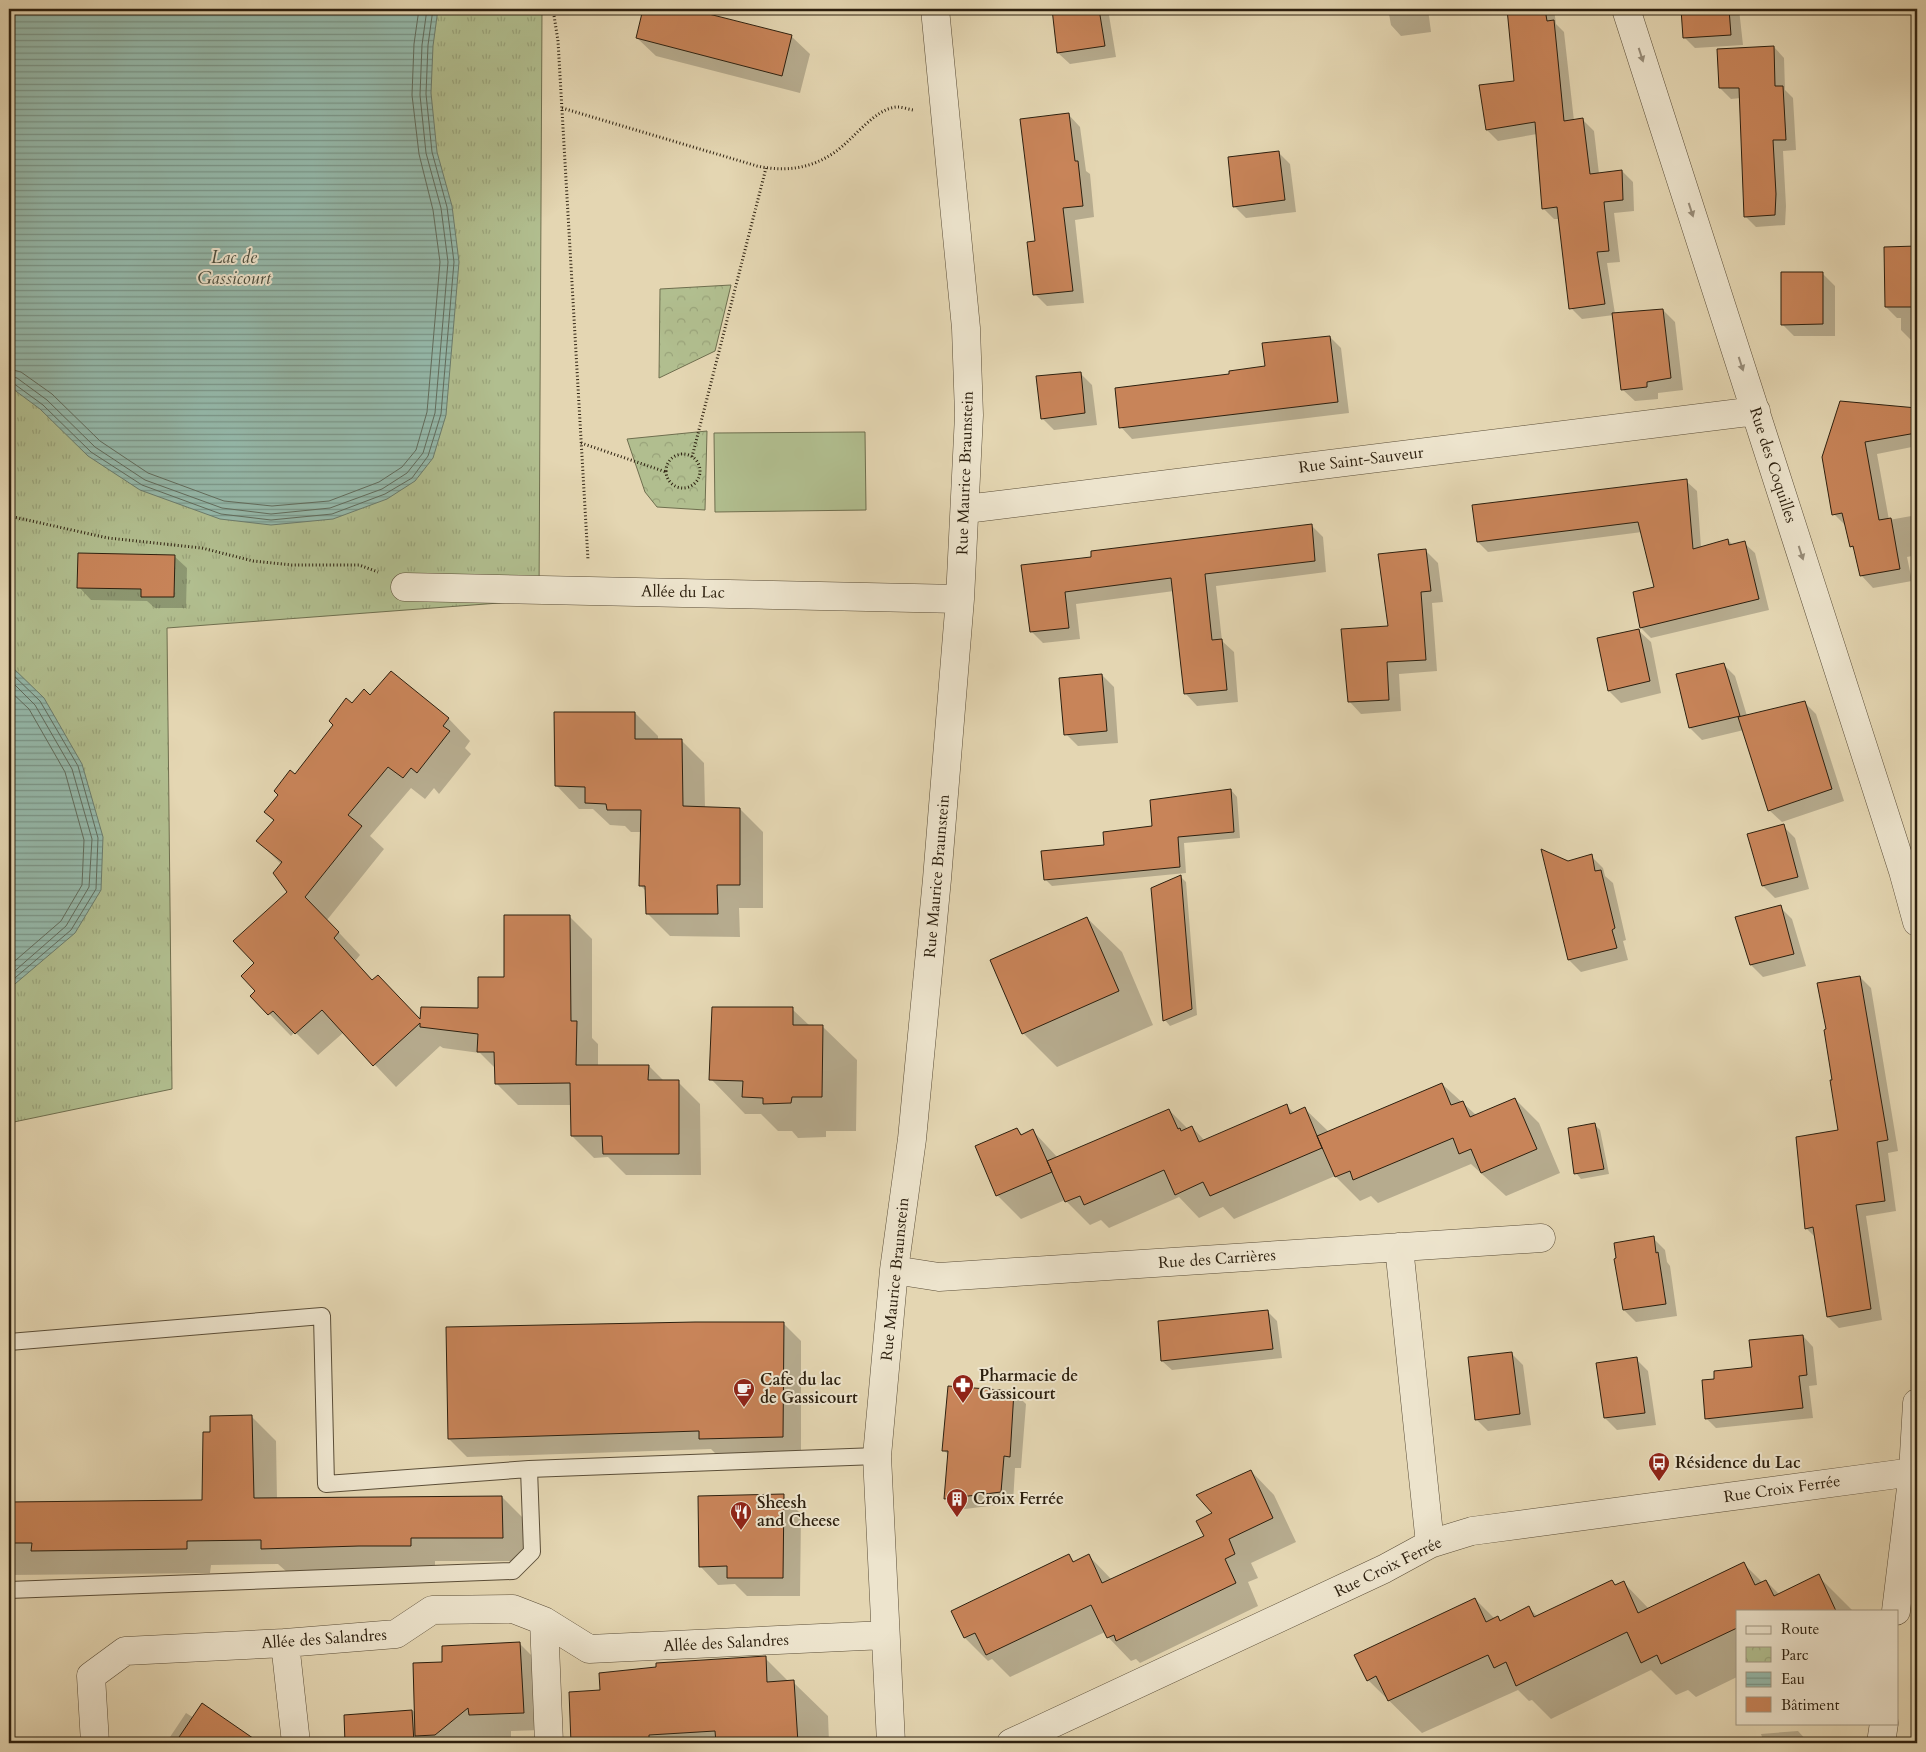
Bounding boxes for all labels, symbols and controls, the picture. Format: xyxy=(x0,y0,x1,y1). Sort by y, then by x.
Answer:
one-way arrow xyxy=(1638,48,1646,63)
one-way arrow xyxy=(1688,202,1695,217)
water label: Lac de Gassicourt xyxy=(197,245,272,291)
one-way arrow xyxy=(1738,357,1745,372)
street label: Rue Maurice Braunstein xyxy=(951,391,979,555)
street label: Rue des Coquilles xyxy=(1744,404,1802,526)
street label: Rue Saint-Sauveur xyxy=(1297,441,1425,479)
one-way arrow xyxy=(1798,545,1806,560)
street label: Allée du Lac xyxy=(641,580,725,604)
street label: Rue Maurice Braunstein xyxy=(919,793,955,959)
street label: Rue Maurice Braunstein xyxy=(875,1196,915,1362)
street label: Rue des Carrières xyxy=(1157,1244,1277,1274)
place label: Pharmacie de Gassicourt xyxy=(979,1365,1078,1405)
place label: Cafe du lac de Gassicourt xyxy=(760,1369,858,1409)
pharmacy icon: Pharmacie de Gassicourt xyxy=(951,1373,975,1404)
cafe icon: Cafe du lac de Gassicourt xyxy=(732,1377,756,1408)
bus stop icon: Résidence du Lac xyxy=(1647,1451,1671,1482)
place label: Résidence du Lac xyxy=(1675,1452,1801,1474)
street label: Rue Croix Ferrée xyxy=(1722,1470,1842,1508)
building icon: Croix Ferrée xyxy=(945,1487,969,1518)
place label: Croix Ferrée xyxy=(973,1488,1064,1510)
place label: Sheesh and Cheese xyxy=(757,1492,840,1532)
restaurant icon: Sheesh and Cheese xyxy=(729,1500,753,1531)
street label: Rue Croix Ferrée xyxy=(1330,1531,1446,1603)
legend xyxy=(1736,1610,1898,1724)
text: Route xyxy=(1781,1619,1819,1639)
street label: Allée des Salandres xyxy=(261,1624,387,1654)
street label: Allée des Salandres xyxy=(663,1629,789,1657)
text: Parc xyxy=(1781,1645,1809,1665)
text: Eau xyxy=(1781,1669,1805,1689)
text: Bâtiment xyxy=(1781,1695,1840,1715)

